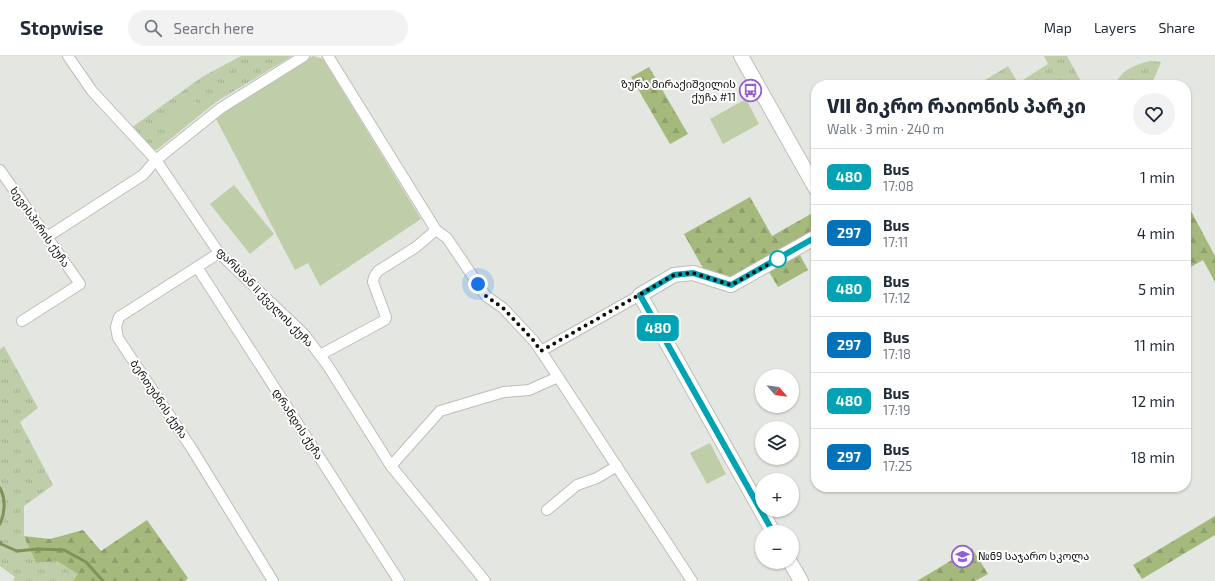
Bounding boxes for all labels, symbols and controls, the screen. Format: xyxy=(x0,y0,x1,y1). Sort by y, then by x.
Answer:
search box xyxy=(128,10,408,46)
text: Stopwise xyxy=(20,16,104,39)
icon: search xyxy=(142,17,164,39)
text: Search here xyxy=(174,19,254,37)
text: Map xyxy=(1044,19,1072,36)
text: Layers xyxy=(1094,19,1136,36)
text: Share xyxy=(1158,19,1195,36)
place label: ზურა მირაქიშვილის ქუჩა #11 xyxy=(621,77,736,104)
bus stop icon: ზურა მირაქიშვილის ქუჩა #11 xyxy=(738,77,764,103)
button: heart xyxy=(1133,93,1175,135)
text: VII მიკრო რაიონის პარკი xyxy=(827,94,1086,117)
text: Walk · 3 min · 240 m xyxy=(827,121,944,137)
text: Bus xyxy=(883,160,909,178)
text: 480 xyxy=(836,168,862,185)
text: 1 min xyxy=(1140,168,1175,186)
text: 17:08 xyxy=(883,178,914,194)
street label: ხევისპირის ქუჩა xyxy=(7,184,73,270)
text: Bus xyxy=(883,216,909,234)
text: 297 xyxy=(837,224,861,241)
text: 4 min xyxy=(1137,224,1175,242)
text: 17:11 xyxy=(883,234,908,250)
street label: ფარსმან II ქველის ქუჩა xyxy=(214,244,316,350)
unlabelled marker xyxy=(769,250,787,268)
text: Bus xyxy=(883,272,909,290)
your location xyxy=(468,274,488,294)
text: 480 xyxy=(836,280,862,297)
text: 5 min xyxy=(1138,280,1175,298)
text: 17:12 xyxy=(883,290,910,306)
line badge: 480 xyxy=(635,315,681,341)
text: 480 xyxy=(645,319,671,336)
text: Bus xyxy=(883,328,909,346)
text: 297 xyxy=(837,336,861,353)
text: 11 min xyxy=(1134,336,1175,354)
text: 17:18 xyxy=(883,346,911,362)
street label: ბერთუბნის ქუჩა xyxy=(127,357,191,441)
north arrow xyxy=(755,369,799,413)
map controls xyxy=(755,369,799,569)
text: Bus xyxy=(883,384,909,402)
street label: დრანდის ქუჩა xyxy=(270,386,326,462)
text: 480 xyxy=(836,392,862,409)
text: 12 min xyxy=(1132,392,1175,410)
text: 17:19 xyxy=(883,402,911,418)
button: layers xyxy=(755,421,799,465)
text: Bus xyxy=(883,440,909,458)
text: 297 xyxy=(837,448,861,465)
text: 18 min xyxy=(1131,448,1175,466)
text: 17:25 xyxy=(883,458,912,474)
button: + xyxy=(755,473,799,517)
button: − xyxy=(755,525,799,569)
school or university icon: №69 საჯარო სკოლა xyxy=(949,543,975,569)
place label: №69 საჯარო სკოლა xyxy=(978,549,1089,563)

